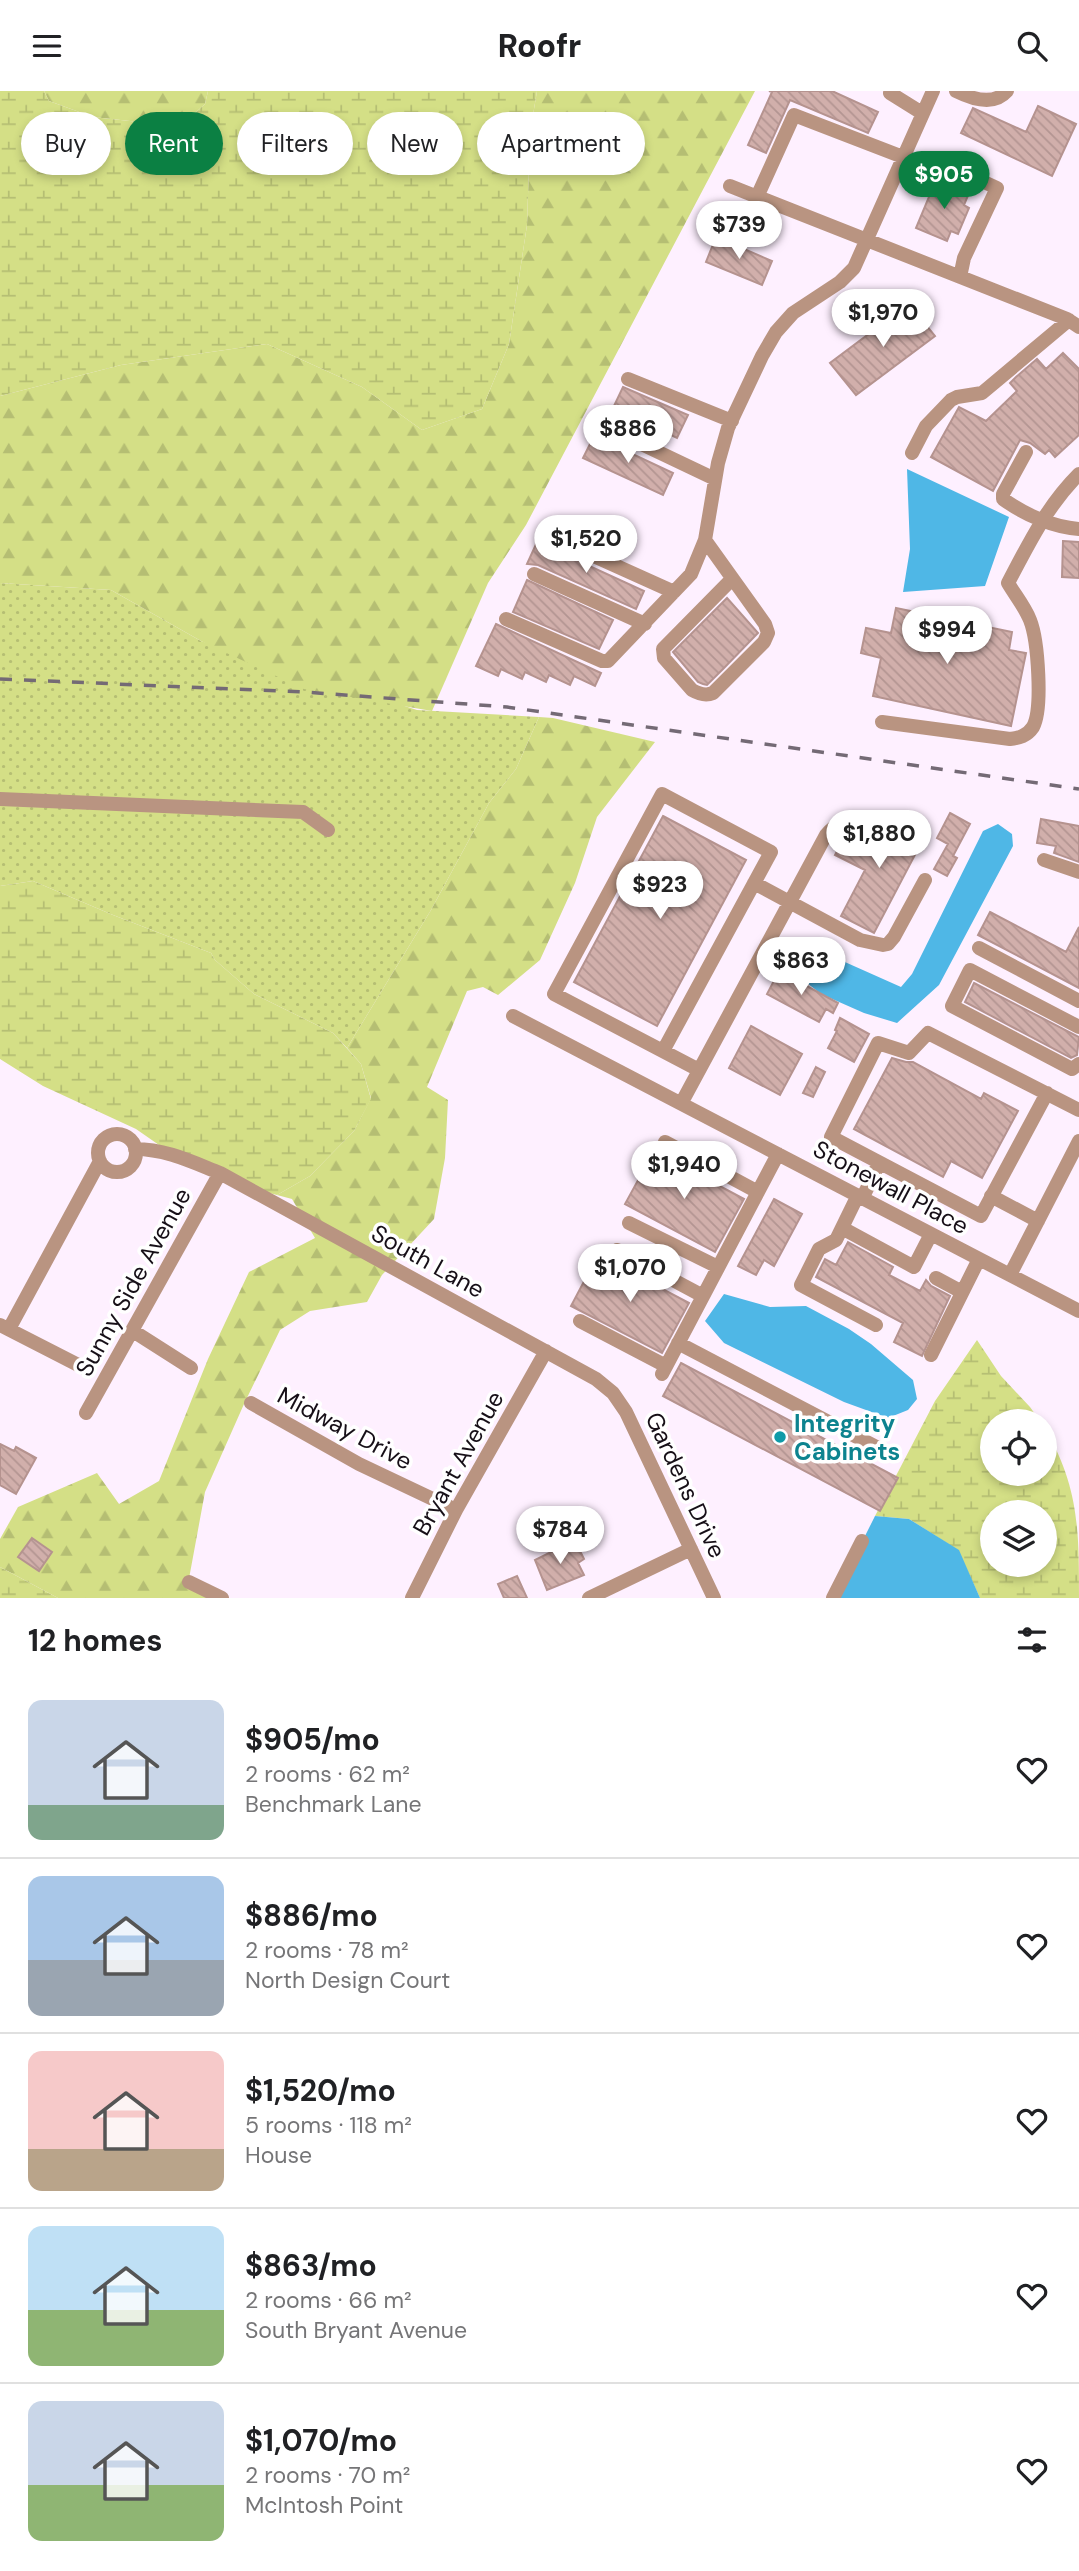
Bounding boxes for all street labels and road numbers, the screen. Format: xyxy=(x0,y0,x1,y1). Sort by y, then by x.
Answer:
street label: Stonewall Place xyxy=(808,1133,974,1241)
street label: Sunny Side Avenue xyxy=(68,1182,198,1382)
street label: South Lane xyxy=(366,1217,490,1305)
street label: Midway Drive xyxy=(272,1380,418,1476)
street label: Bryant Avenue xyxy=(406,1385,510,1541)
street label: Gardens Drive xyxy=(639,1407,733,1563)

